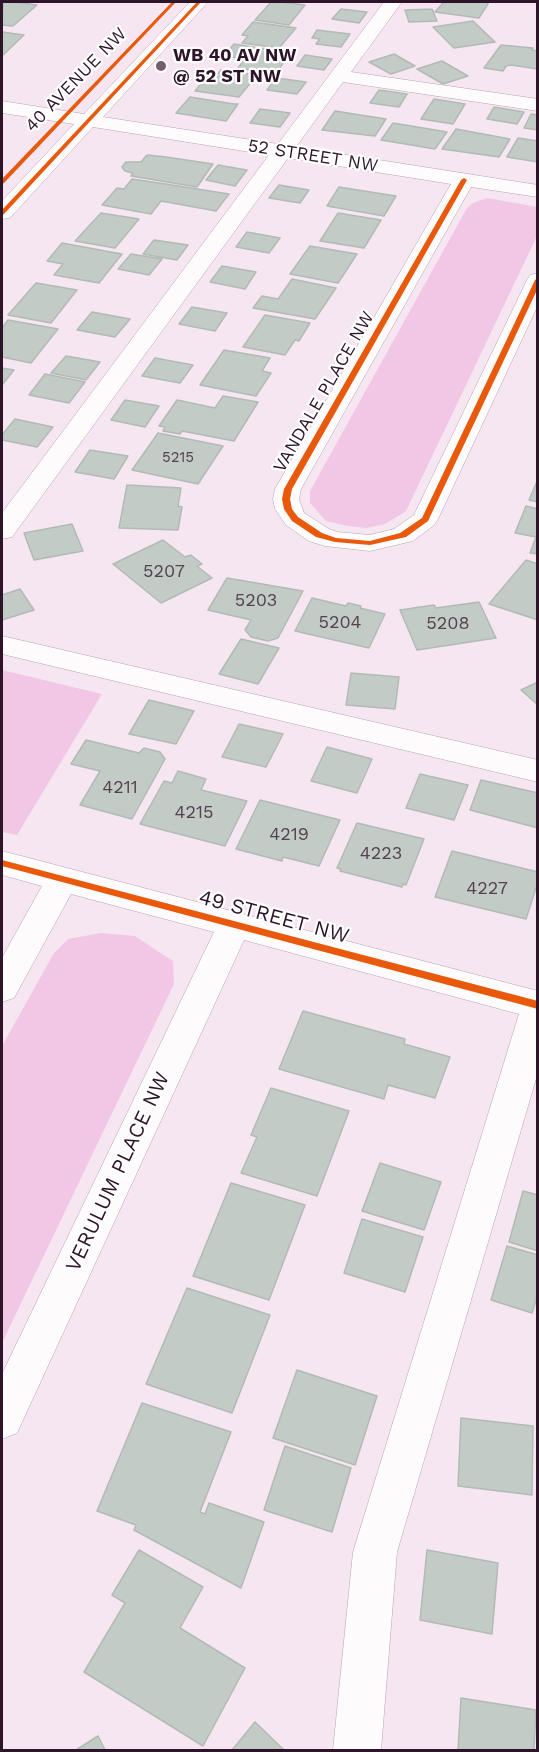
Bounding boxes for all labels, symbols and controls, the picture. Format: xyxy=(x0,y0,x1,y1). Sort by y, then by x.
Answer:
street label: 40 AVENUE NW xyxy=(21,23,131,137)
place label: WB 40 AV NW @ 52 ST NW xyxy=(173,45,296,88)
marker: WB 40 AV NW @ 52 ST NW xyxy=(154,59,168,73)
street label: 52 STREET NW xyxy=(246,135,380,177)
street label: VANDALE PLACE NW xyxy=(269,308,379,476)
house number: 5215 xyxy=(162,449,194,467)
house number: 5207 xyxy=(143,561,185,583)
house number: 5203 xyxy=(235,590,277,612)
house number: 5204 xyxy=(318,612,362,634)
house number: 5208 xyxy=(426,613,470,635)
house number: 4211 xyxy=(102,777,138,799)
house number: 4215 xyxy=(175,802,213,824)
house number: 4219 xyxy=(269,824,309,846)
house number: 4223 xyxy=(360,843,402,865)
house number: 4227 xyxy=(466,878,508,900)
street label: 49 STREET NW xyxy=(196,885,352,949)
street label: VERULUM PLACE NW xyxy=(61,1068,175,1276)

